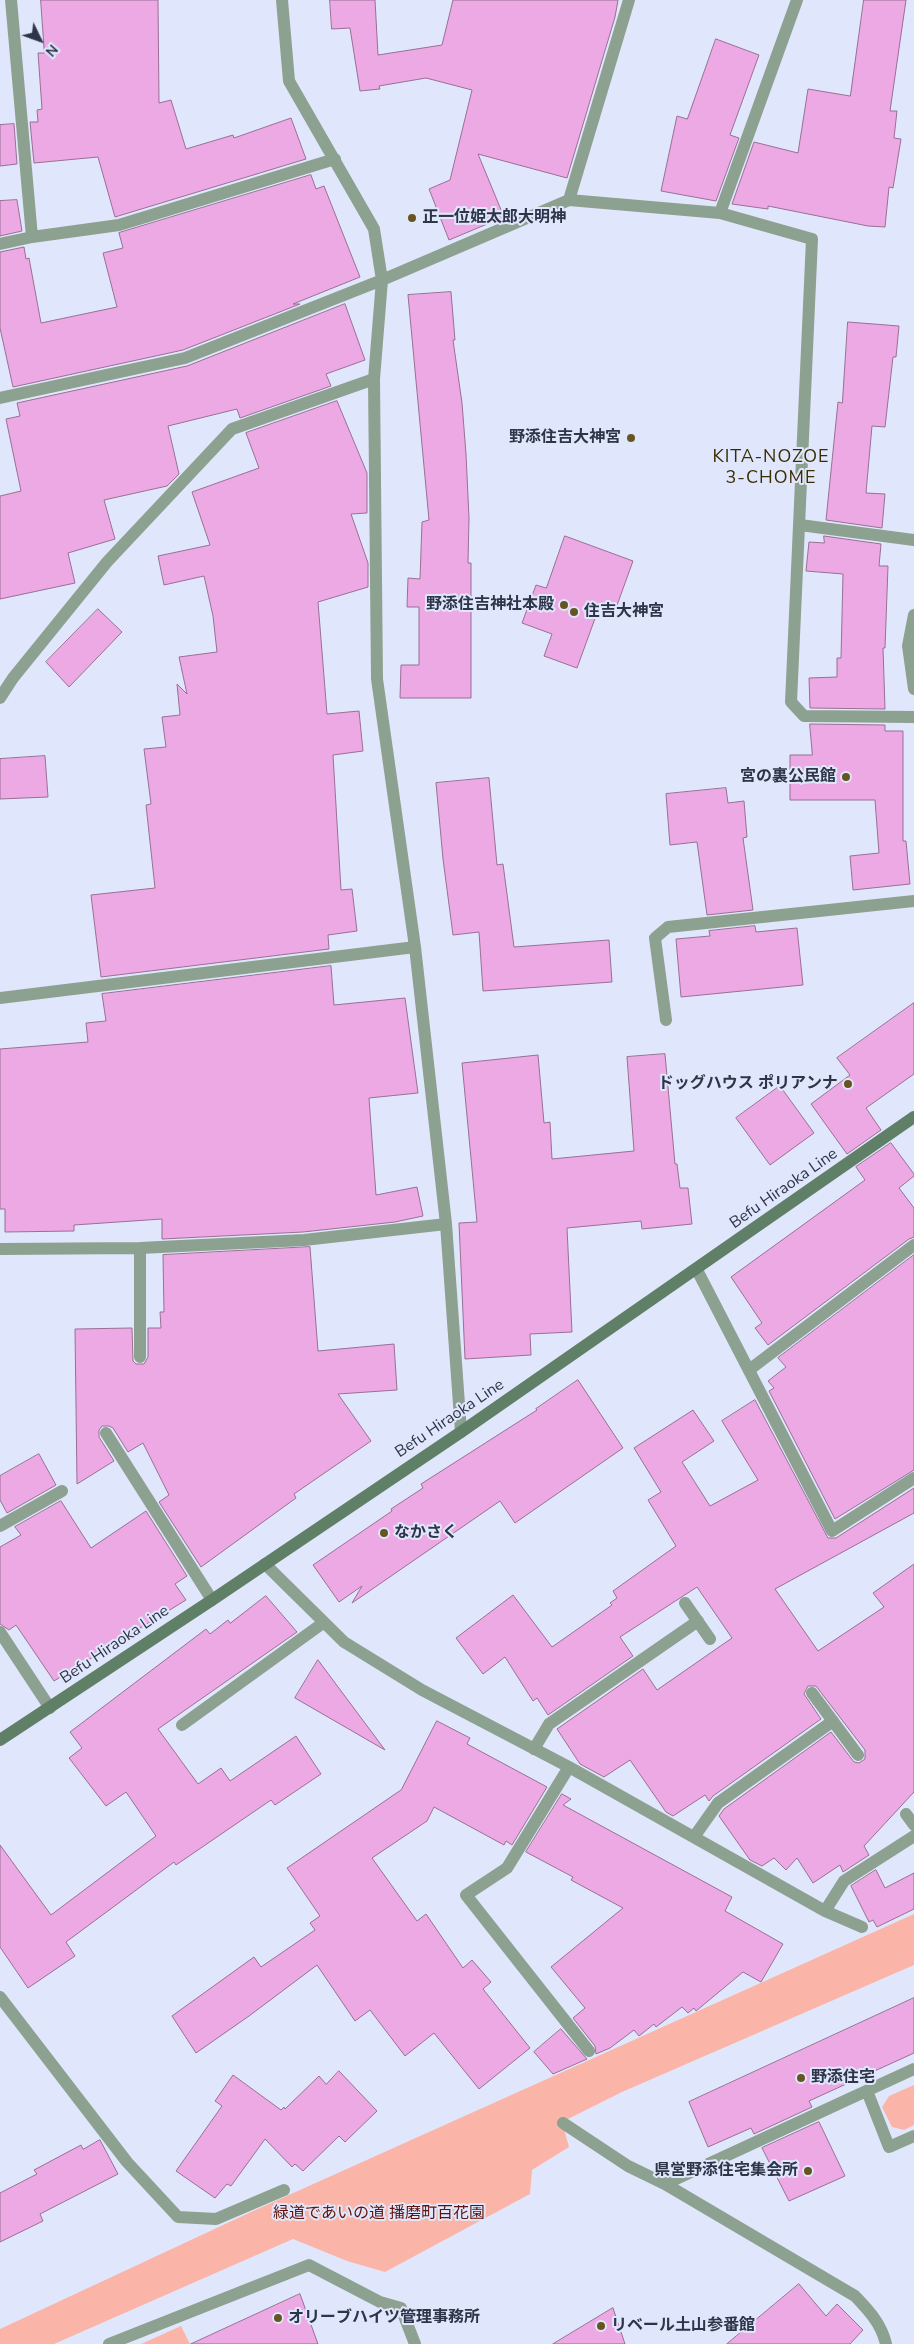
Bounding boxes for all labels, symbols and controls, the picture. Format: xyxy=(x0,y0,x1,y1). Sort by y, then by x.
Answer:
north arrow xyxy=(15,15,65,65)
text: N xyxy=(41,40,62,61)
place label: 正一位姫太郎大明神 xyxy=(422,208,566,228)
marker: 正一位姫太郎大明神 xyxy=(406,212,418,224)
place label: 野添住吉大神宮 xyxy=(509,428,621,448)
marker: 野添住吉大神宮 xyxy=(625,432,637,444)
district label: KITA-NOZOE 3-CHOME xyxy=(711,447,831,489)
place label: 野添住吉神社本殿 xyxy=(426,595,554,615)
marker: 野添住吉神社本殿 xyxy=(558,599,570,611)
place label: 住吉大神宮 xyxy=(584,602,664,622)
marker: 住吉大神宮 xyxy=(568,606,580,618)
place label: 宮の裏公民館 xyxy=(740,767,836,787)
marker: 宮の裏公民館 xyxy=(840,771,852,783)
place label: ドッグハウス ポリアンナ xyxy=(658,1074,838,1094)
marker: ドッグハウス ポリアンナ xyxy=(842,1078,854,1090)
street label: Befu Hiraoka Line xyxy=(726,1145,842,1233)
street label: Befu Hiraoka Line xyxy=(392,1375,508,1463)
place label: なかさく xyxy=(394,1523,458,1543)
marker: なかさく xyxy=(378,1527,390,1539)
street label: Befu Hiraoka Line xyxy=(57,1601,173,1689)
place label: 野添住宅 xyxy=(811,2068,875,2088)
marker: 野添住宅 xyxy=(795,2072,807,2084)
place label: 県営野添住宅集会所 xyxy=(654,2161,798,2181)
marker: 県営野添住宅集会所 xyxy=(802,2165,814,2177)
park label: 緑道であいの道 播磨町百花園 xyxy=(273,2204,485,2224)
place label: オリーブハイツ管理事務所 xyxy=(288,2308,480,2328)
marker: オリーブハイツ管理事務所 xyxy=(272,2312,284,2324)
place label: リベール土山参番館 xyxy=(611,2316,755,2336)
marker: リベール土山参番館 xyxy=(595,2320,607,2332)

